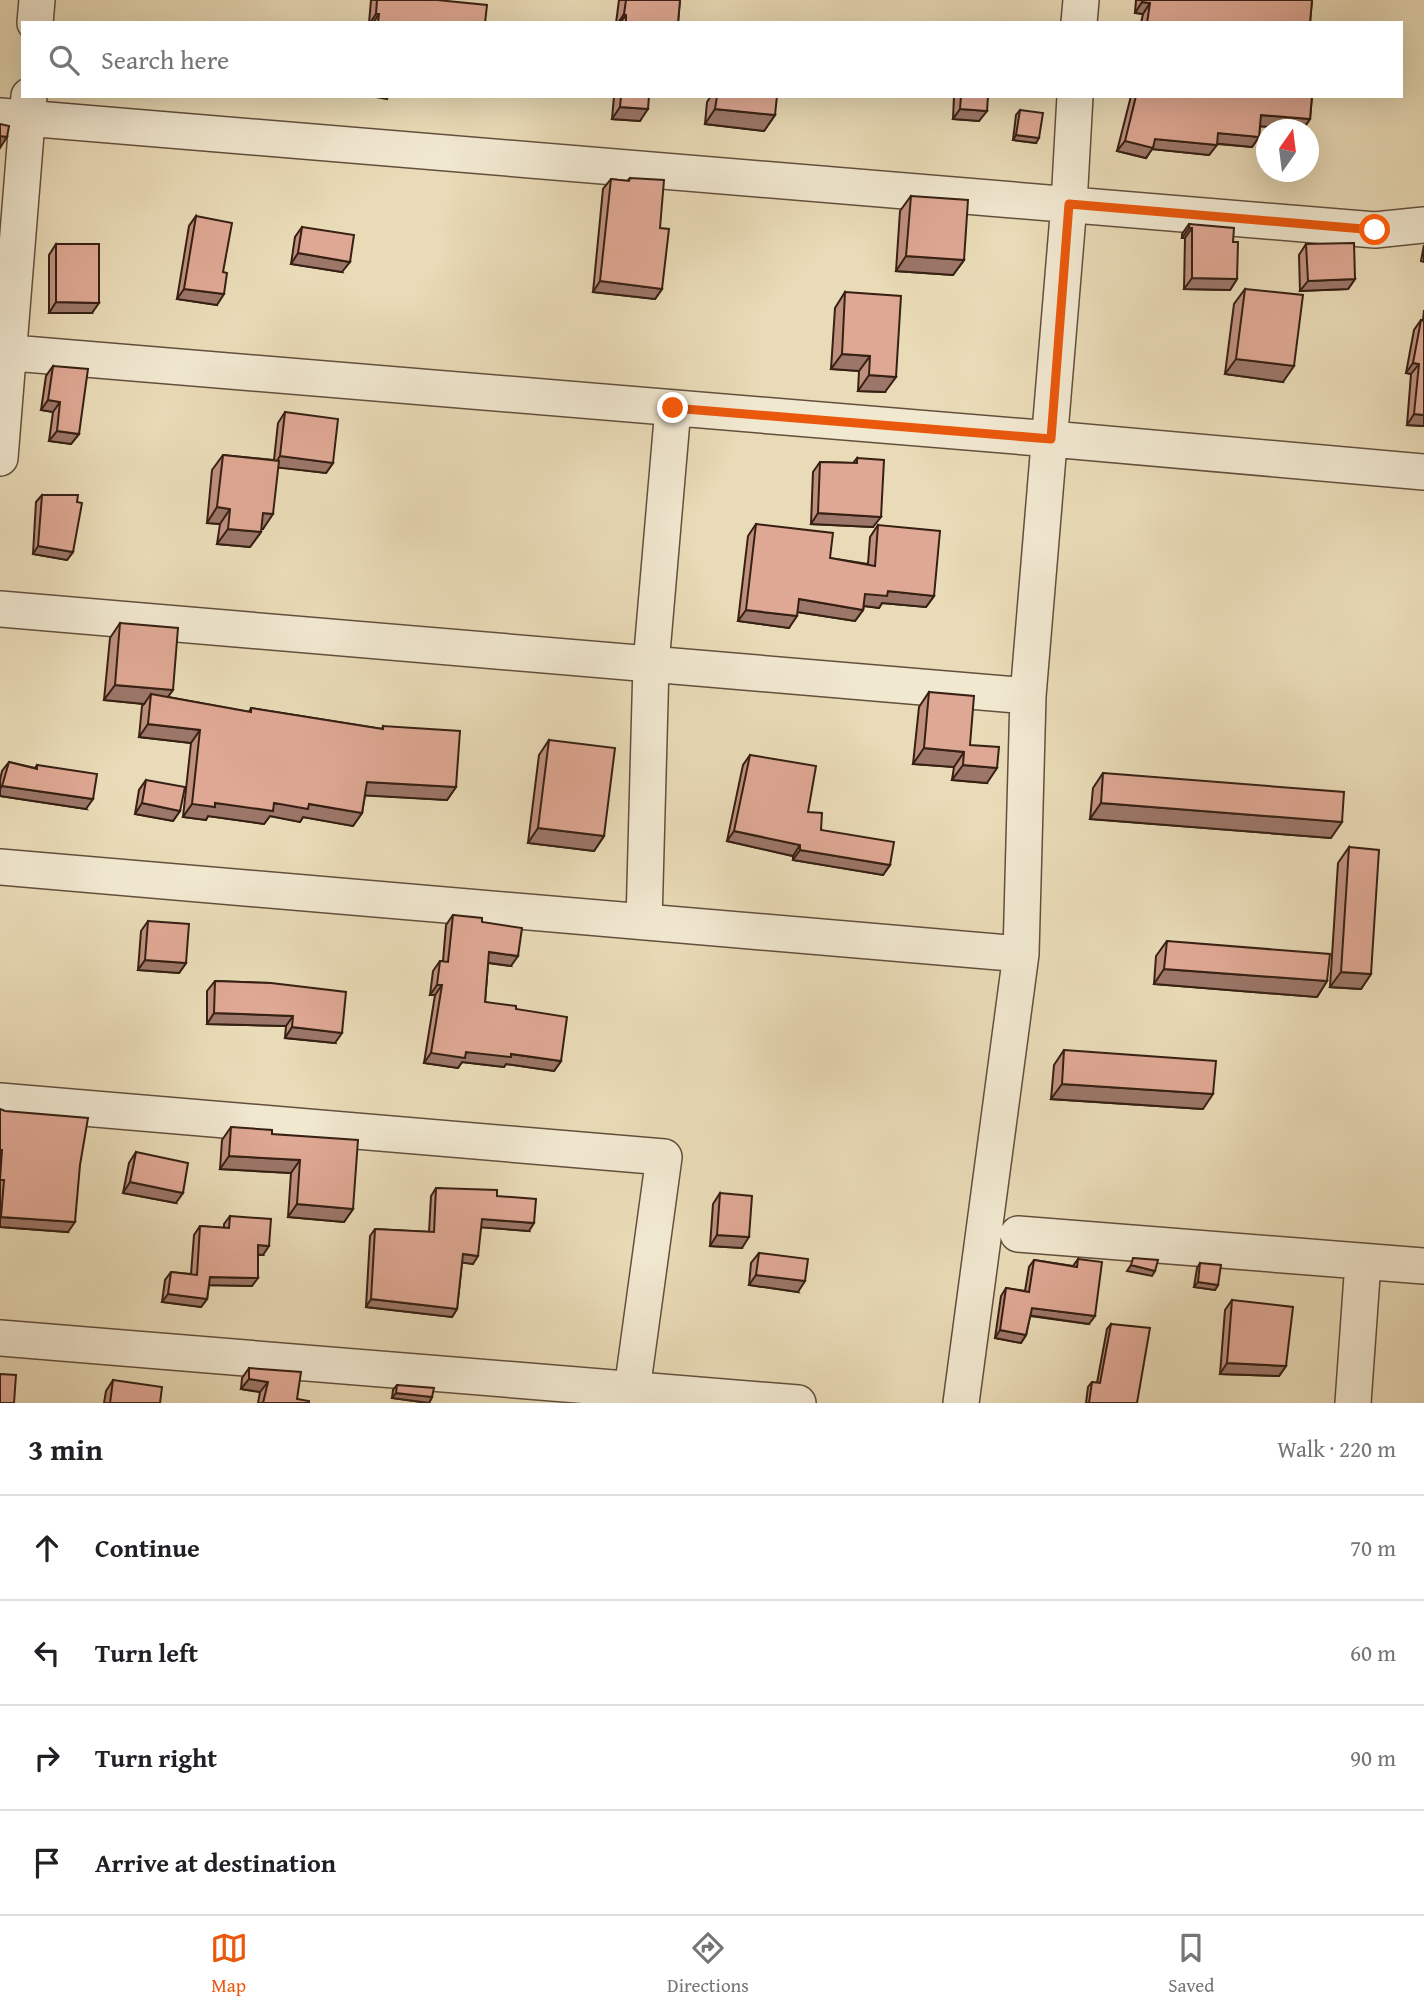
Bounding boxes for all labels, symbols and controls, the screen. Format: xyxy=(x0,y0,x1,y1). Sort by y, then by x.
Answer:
search box xyxy=(21,21,1403,98)
text: Search here xyxy=(101,40,229,79)
icon: search xyxy=(45,41,83,79)
north arrow xyxy=(1256,119,1319,182)
route start xyxy=(1359,214,1390,245)
route end xyxy=(657,392,688,423)
text: 3 min xyxy=(28,1427,103,1471)
text: Walk · 220 m xyxy=(1277,1432,1396,1465)
text: Continue xyxy=(95,1528,200,1567)
icon: ahead xyxy=(28,1529,66,1567)
text: 70 m xyxy=(1350,1531,1396,1564)
text: Turn left xyxy=(95,1633,198,1672)
icon: left xyxy=(28,1634,66,1672)
text: 60 m xyxy=(1350,1636,1396,1669)
text: Turn right xyxy=(95,1738,217,1777)
icon: right xyxy=(28,1739,66,1777)
text: 90 m xyxy=(1350,1741,1396,1774)
text: Arrive at destination xyxy=(95,1843,336,1882)
icon: arrive xyxy=(28,1844,66,1882)
tab: Map xyxy=(210,1929,248,1999)
tab: Directions xyxy=(667,1929,749,1999)
tab: Saved xyxy=(1168,1929,1214,1999)

